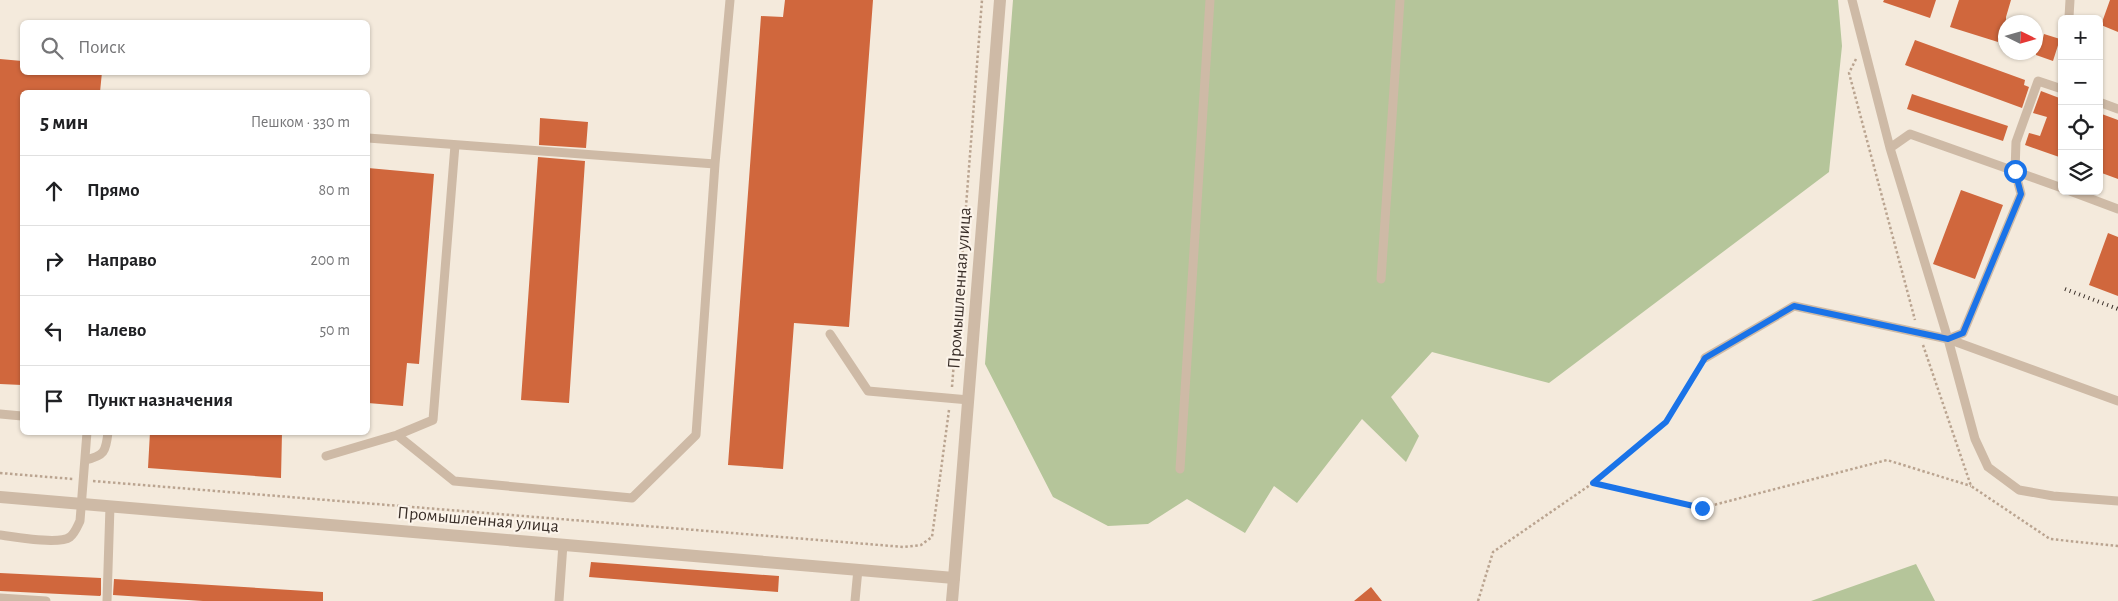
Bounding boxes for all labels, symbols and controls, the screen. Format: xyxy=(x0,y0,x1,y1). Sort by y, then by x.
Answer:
north arrow xyxy=(1998,15,2043,60)
map controls xyxy=(2058,15,2103,195)
button: + xyxy=(2058,15,2103,60)
search box xyxy=(20,20,370,75)
icon: search xyxy=(38,34,66,62)
text: Поиск xyxy=(78,38,125,57)
button: − xyxy=(2058,60,2103,105)
button: locate xyxy=(2058,105,2103,150)
text: 5 мин xyxy=(40,112,88,133)
text: Пешком · 330 m xyxy=(251,114,350,130)
button: layers xyxy=(2058,150,2103,195)
route start xyxy=(2004,160,2027,183)
icon: ahead xyxy=(40,177,68,205)
text: Прямо xyxy=(87,181,140,200)
text: 80 m xyxy=(319,182,350,198)
street label: Промышленная улица xyxy=(945,206,975,370)
icon: right xyxy=(40,247,68,275)
text: Направо xyxy=(87,251,157,270)
text: 200 m xyxy=(310,252,350,268)
icon: left xyxy=(40,317,68,345)
text: Налево xyxy=(87,321,146,340)
text: 50 m xyxy=(319,322,350,338)
icon: arrive xyxy=(40,387,68,415)
text: Пункт назначения xyxy=(87,391,233,410)
route end xyxy=(1691,497,1714,520)
street label: Промышленная улица xyxy=(396,504,560,536)

